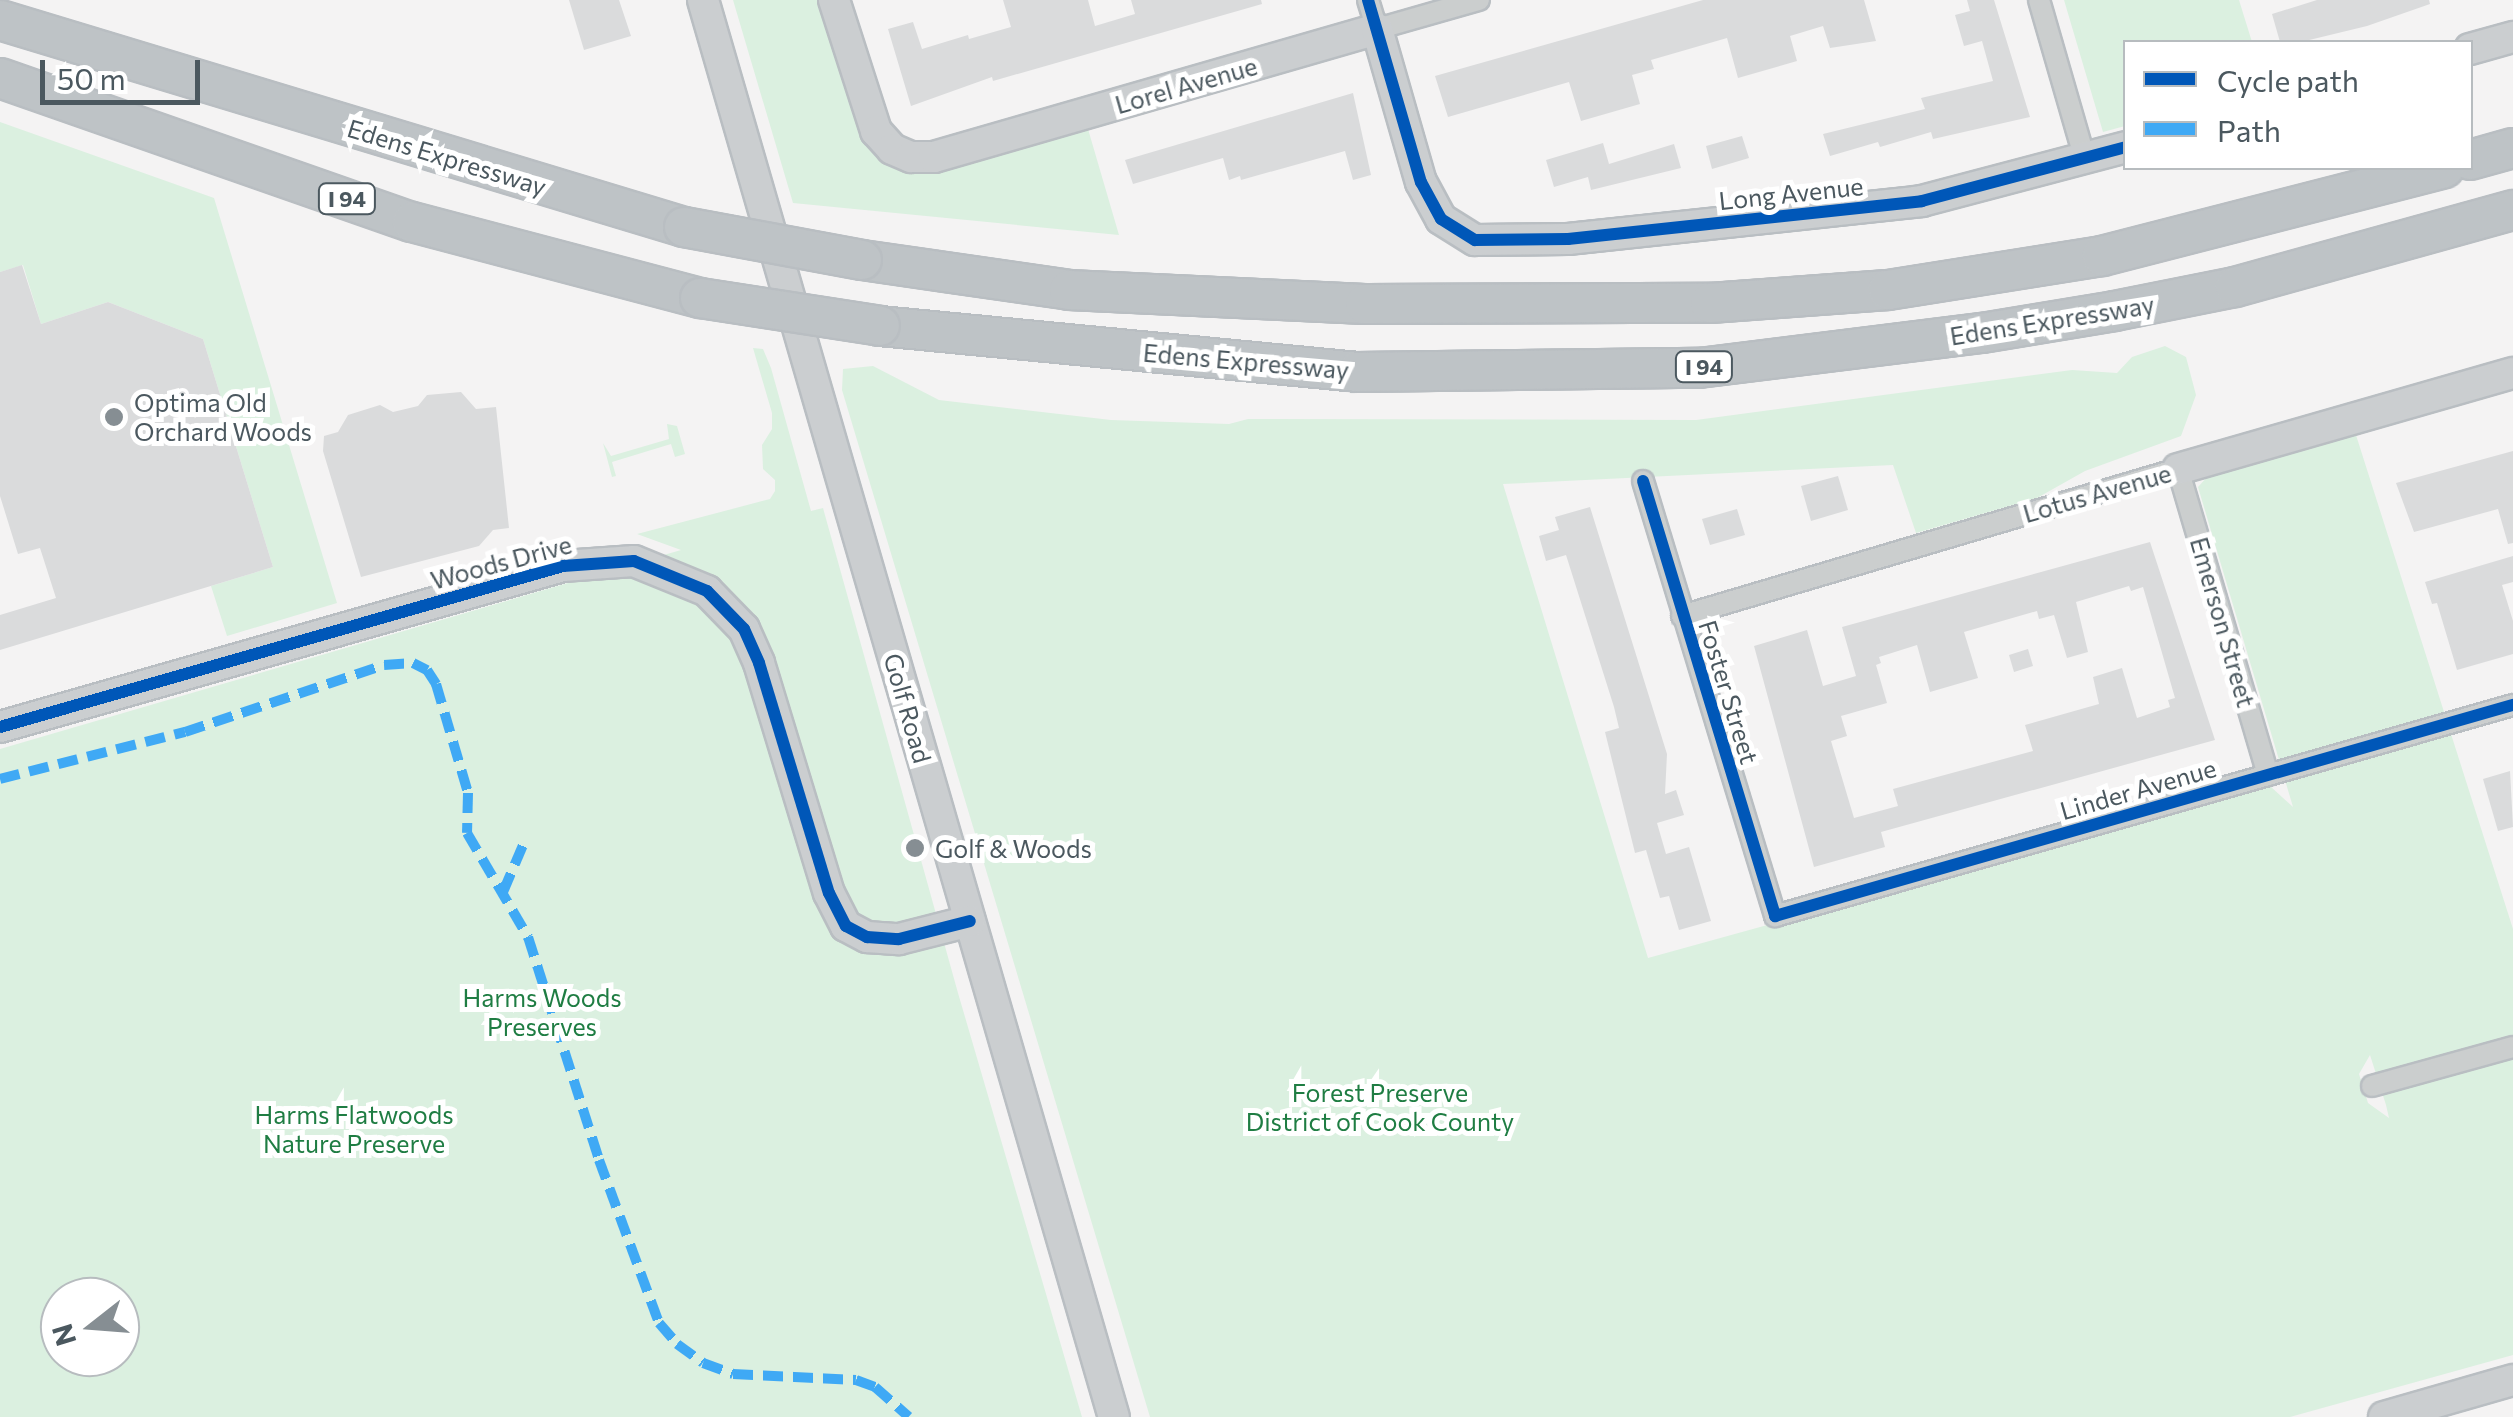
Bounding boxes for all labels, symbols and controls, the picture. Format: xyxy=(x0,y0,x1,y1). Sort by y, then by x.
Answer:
scale bar xyxy=(45,40,205,102)
legend xyxy=(2123,40,2473,170)
street label: Lorel Avenue xyxy=(1111,50,1261,120)
text: 50 m xyxy=(57,59,126,96)
text: Cycle path xyxy=(2217,61,2359,98)
text: Path xyxy=(2217,111,2281,148)
street label: Edens Expressway xyxy=(344,112,550,202)
street label: Long Avenue xyxy=(1717,170,1865,216)
road number: I 94 xyxy=(317,182,377,216)
street label: Edens Expressway xyxy=(1948,289,2156,351)
street label: Edens Expressway xyxy=(1142,337,1350,385)
road number: I 94 xyxy=(1674,350,1734,384)
place label: Optima Old Orchard Woods xyxy=(134,388,312,447)
marker: Optima Old Orchard Woods xyxy=(103,406,125,428)
street label: Lotus Avenue xyxy=(2019,458,2175,528)
street label: Woods Drive xyxy=(427,529,575,595)
street label: Emerson Street xyxy=(2184,534,2262,710)
street label: Foster Street xyxy=(1693,617,1765,767)
street label: Golf Road xyxy=(878,650,938,766)
street label: Linder Avenue xyxy=(2057,752,2219,826)
place label: Golf & Woods xyxy=(935,833,1092,863)
marker: Golf & Woods xyxy=(904,837,926,859)
park label: Harms Woods Preserves xyxy=(462,983,622,1042)
park label: Forest Preserve District of Cook County xyxy=(1246,1078,1514,1137)
park label: Harms Flatwoods Nature Preserve xyxy=(254,1100,454,1159)
north arrow xyxy=(40,1277,140,1377)
text: N xyxy=(44,1320,83,1350)

